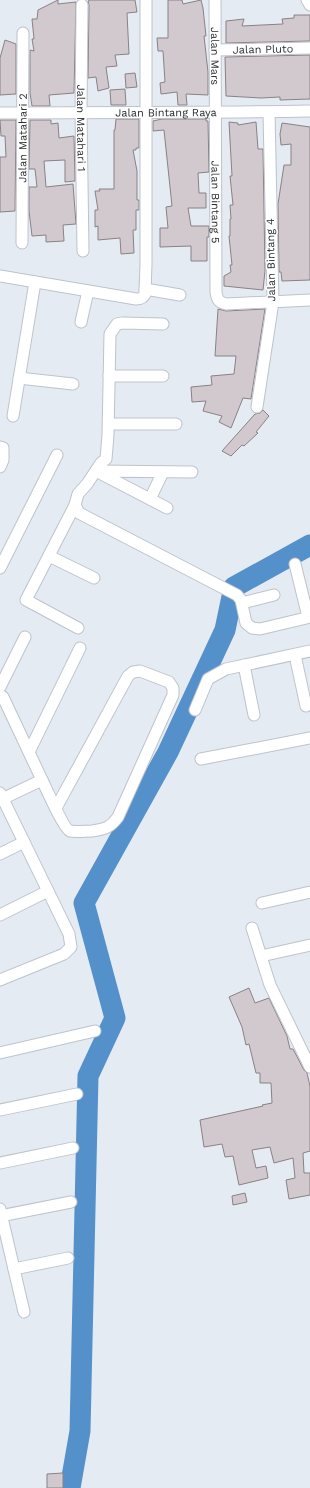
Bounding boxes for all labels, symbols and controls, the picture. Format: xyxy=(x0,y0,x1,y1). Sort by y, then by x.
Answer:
street label: Jalan Mars xyxy=(209,27,222,85)
street label: Jalan Pluto xyxy=(233,42,293,56)
street label: Jalan Matahari 1 xyxy=(74,84,88,172)
street label: Jalan Matahari 2 xyxy=(16,93,29,183)
street label: Jalan Bintang Raya xyxy=(115,106,217,119)
street label: Jalan Bintang 5 xyxy=(209,160,222,244)
street label: Jalan Bintang 4 xyxy=(264,218,278,302)

